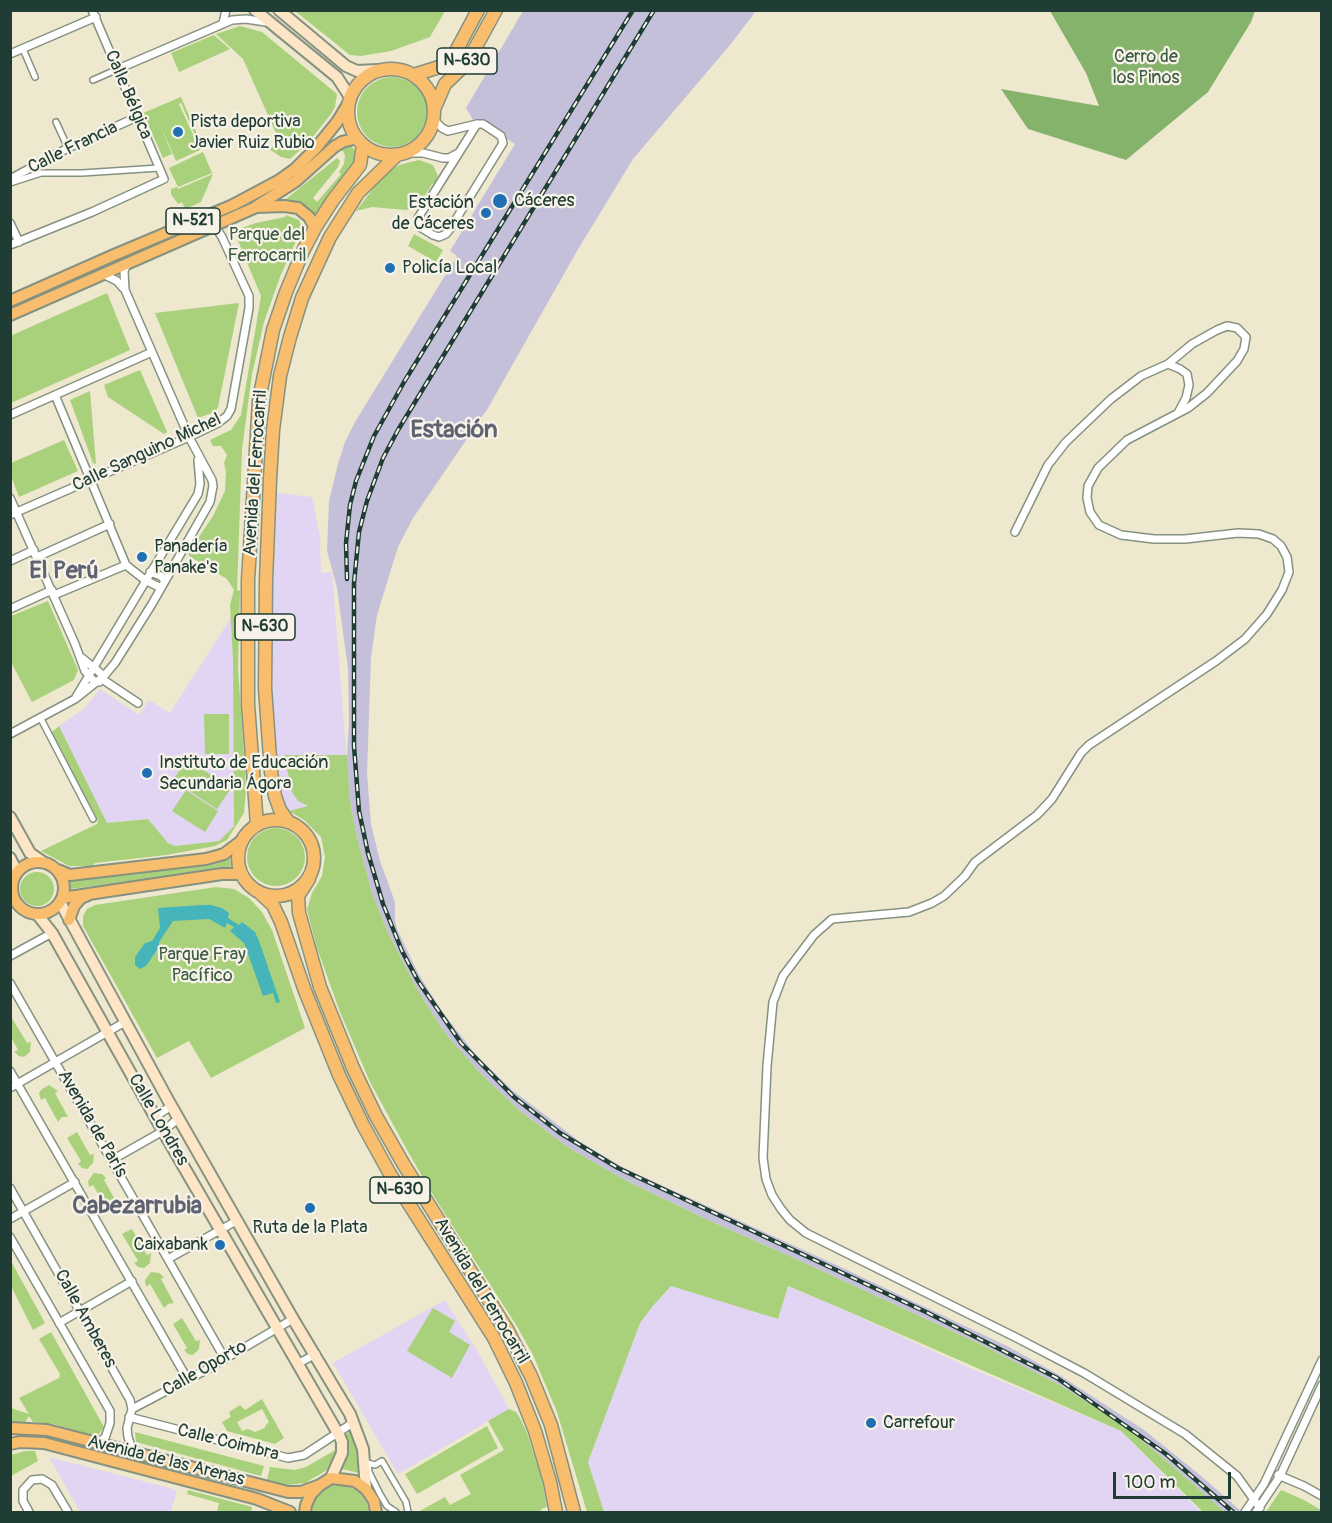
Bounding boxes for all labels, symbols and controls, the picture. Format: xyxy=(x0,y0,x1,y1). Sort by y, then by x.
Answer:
park label: Cerro de los Pinos xyxy=(1112,46,1180,88)
street label: Calle Bélgica xyxy=(100,47,156,143)
road number: N-630 xyxy=(437,48,497,74)
place label: Pista deportiva Javier Ruiz Rubio xyxy=(190,111,315,154)
street label: Calle Francia xyxy=(25,117,121,179)
marker: Pista deportiva Javier Ruiz Rubio xyxy=(171,125,185,139)
place label: Cáceres xyxy=(514,190,575,212)
place label: Estación de Cáceres xyxy=(392,192,474,234)
marker: Cáceres xyxy=(491,192,509,210)
marker: Estación de Cáceres xyxy=(479,206,493,220)
road number: N-521 xyxy=(166,208,220,234)
park label: Parque del Ferrocarril xyxy=(227,224,307,266)
place label: Policía Local xyxy=(402,257,497,279)
marker: Policía Local xyxy=(383,261,397,275)
street label: Avenida del Ferrocarril xyxy=(239,389,273,557)
street label: Calle Sanguino Michel xyxy=(69,409,225,497)
district label: Estación xyxy=(410,417,498,445)
place label: Panadería Panake's xyxy=(154,536,227,578)
marker: Panadería Panake's xyxy=(135,550,149,564)
district label: El Perú xyxy=(29,558,99,586)
road number: N-630 xyxy=(235,614,295,640)
place label: Instituto de Educación Secundaria Ágora xyxy=(159,752,328,795)
marker: Instituto de Educación Secundaria Ágora xyxy=(140,766,154,780)
park label: Parque Fray Pacífico xyxy=(158,944,246,986)
street label: Avenida de París xyxy=(53,1066,131,1182)
street label: Calle Londres xyxy=(123,1070,193,1170)
road number: N-630 xyxy=(370,1177,430,1203)
district label: Cabezarrubia xyxy=(72,1193,202,1221)
marker: Ruta de la Plata xyxy=(303,1201,317,1215)
street label: Avenida del Ferrocarril xyxy=(429,1214,533,1368)
place label: Ruta de la Plata xyxy=(252,1217,368,1239)
place label: Caixabank xyxy=(134,1234,208,1256)
marker: Caixabank xyxy=(213,1238,227,1252)
street label: Calle Amberes xyxy=(49,1266,121,1372)
street label: Calle Oporto xyxy=(159,1336,251,1402)
place label: Carrefour xyxy=(883,1412,955,1434)
marker: Carrefour xyxy=(864,1416,878,1430)
street label: Calle Coimbra xyxy=(175,1420,281,1466)
street label: Avenida de las Arenas xyxy=(85,1431,247,1491)
scale bar xyxy=(1116,1460,1234,1498)
text: 100 m xyxy=(1124,1471,1176,1494)

